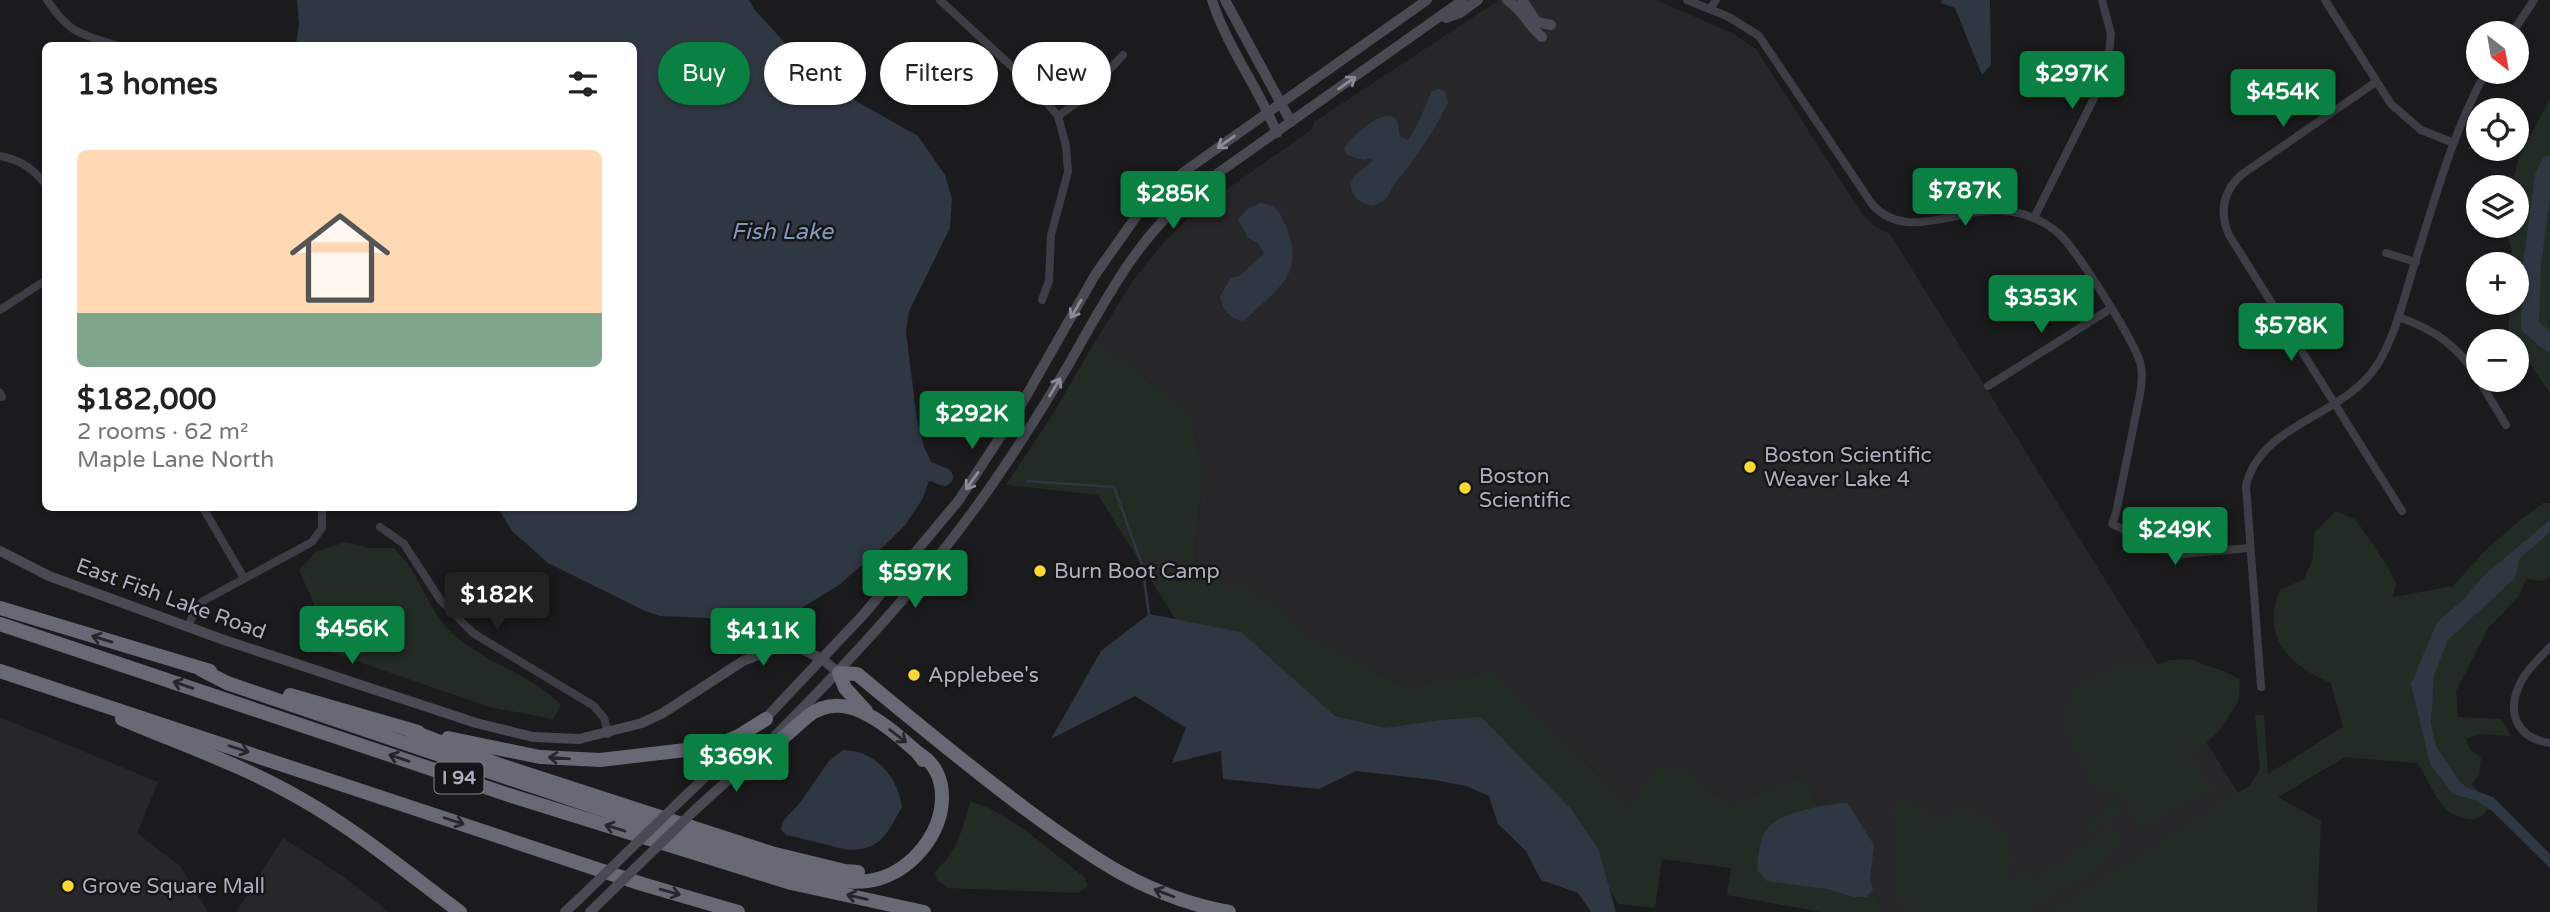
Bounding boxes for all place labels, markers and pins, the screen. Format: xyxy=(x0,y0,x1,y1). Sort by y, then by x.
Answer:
pin: $297K xyxy=(2023,52,2121,111)
pin: $454K xyxy=(2234,69,2332,129)
pin: $787K xyxy=(1916,168,2014,228)
pin: $285K xyxy=(1124,172,1222,231)
pin: $353K xyxy=(1992,276,2090,335)
pin: $578K xyxy=(2242,304,2340,363)
pin: $292K xyxy=(923,392,1021,451)
place label: Boston Scientific Weaver Lake 4 xyxy=(1764,443,1932,492)
marker: Boston Scientific Weaver Lake 4 xyxy=(1742,459,1758,475)
place label: Boston Scientific xyxy=(1479,464,1571,513)
marker: Boston Scientific xyxy=(1457,480,1473,496)
pin: $249K xyxy=(2126,508,2224,567)
pin: $597K xyxy=(866,550,964,610)
place label: Burn Boot Camp xyxy=(1054,559,1220,584)
marker: Burn Boot Camp xyxy=(1032,563,1048,579)
pin: $182K xyxy=(448,572,546,632)
pin: $456K xyxy=(303,606,401,666)
pin: $411K xyxy=(714,608,812,668)
place label: Applebee's xyxy=(928,663,1039,688)
marker: Applebee's xyxy=(906,667,922,683)
pin: $369K xyxy=(687,734,785,794)
place label: Grove Square Mall xyxy=(82,874,265,899)
marker: Grove Square Mall xyxy=(60,878,76,894)

